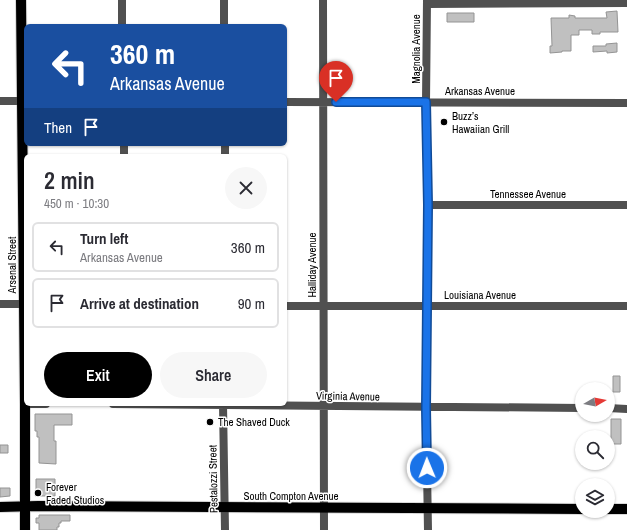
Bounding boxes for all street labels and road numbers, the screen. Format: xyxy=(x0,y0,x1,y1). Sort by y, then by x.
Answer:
street label: Magnolia Avenue xyxy=(409,14,423,84)
street label: Arkansas Avenue xyxy=(444,84,515,98)
street label: Tennessee Avenue xyxy=(490,187,566,201)
street label: Halliday Avenue xyxy=(305,232,319,298)
street label: Arsenal Street xyxy=(5,236,19,295)
street label: Louisiana Avenue xyxy=(444,288,516,302)
street label: Virginia Avenue xyxy=(316,388,380,404)
street label: Pestalozzi Street xyxy=(205,444,221,513)
street label: South Compton Avenue xyxy=(243,489,339,503)

